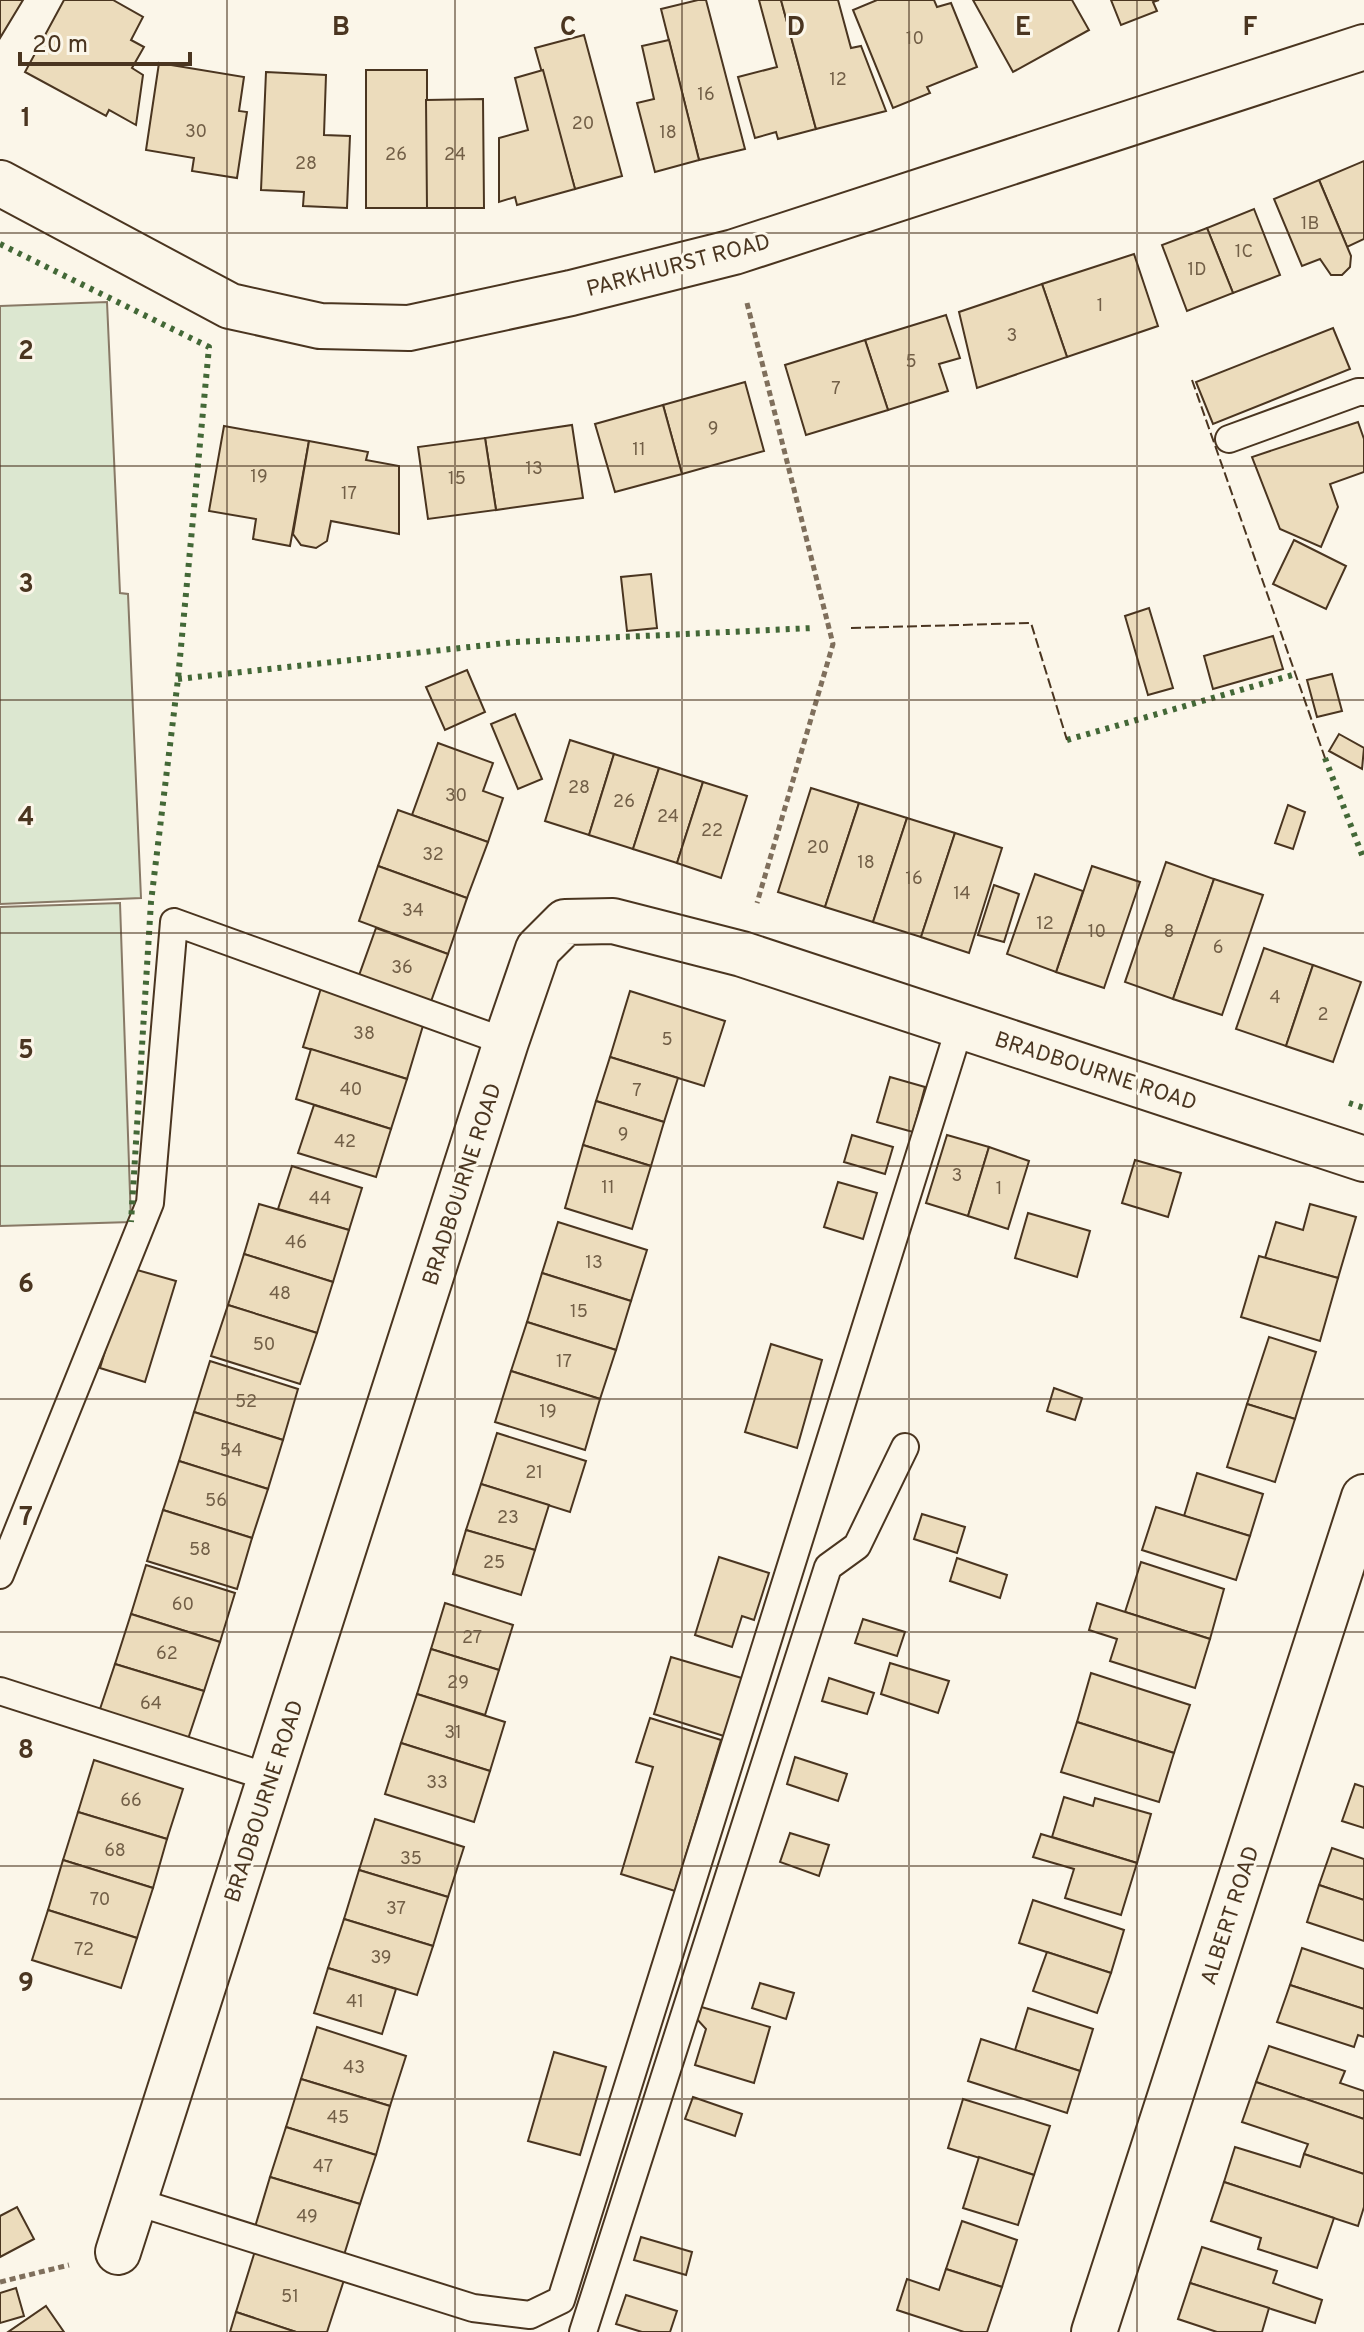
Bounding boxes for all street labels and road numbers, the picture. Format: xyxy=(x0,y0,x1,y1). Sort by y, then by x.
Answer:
street label: PARKHURST ROAD xyxy=(584,229,773,304)
street label: BRADBOURNE ROAD xyxy=(991,1027,1200,1118)
street label: BRADBOURNE ROAD xyxy=(418,1080,509,1289)
street label: BRADBOURNE ROAD xyxy=(220,1697,311,1906)
street label: ALBERT ROAD xyxy=(1196,1843,1267,1989)

